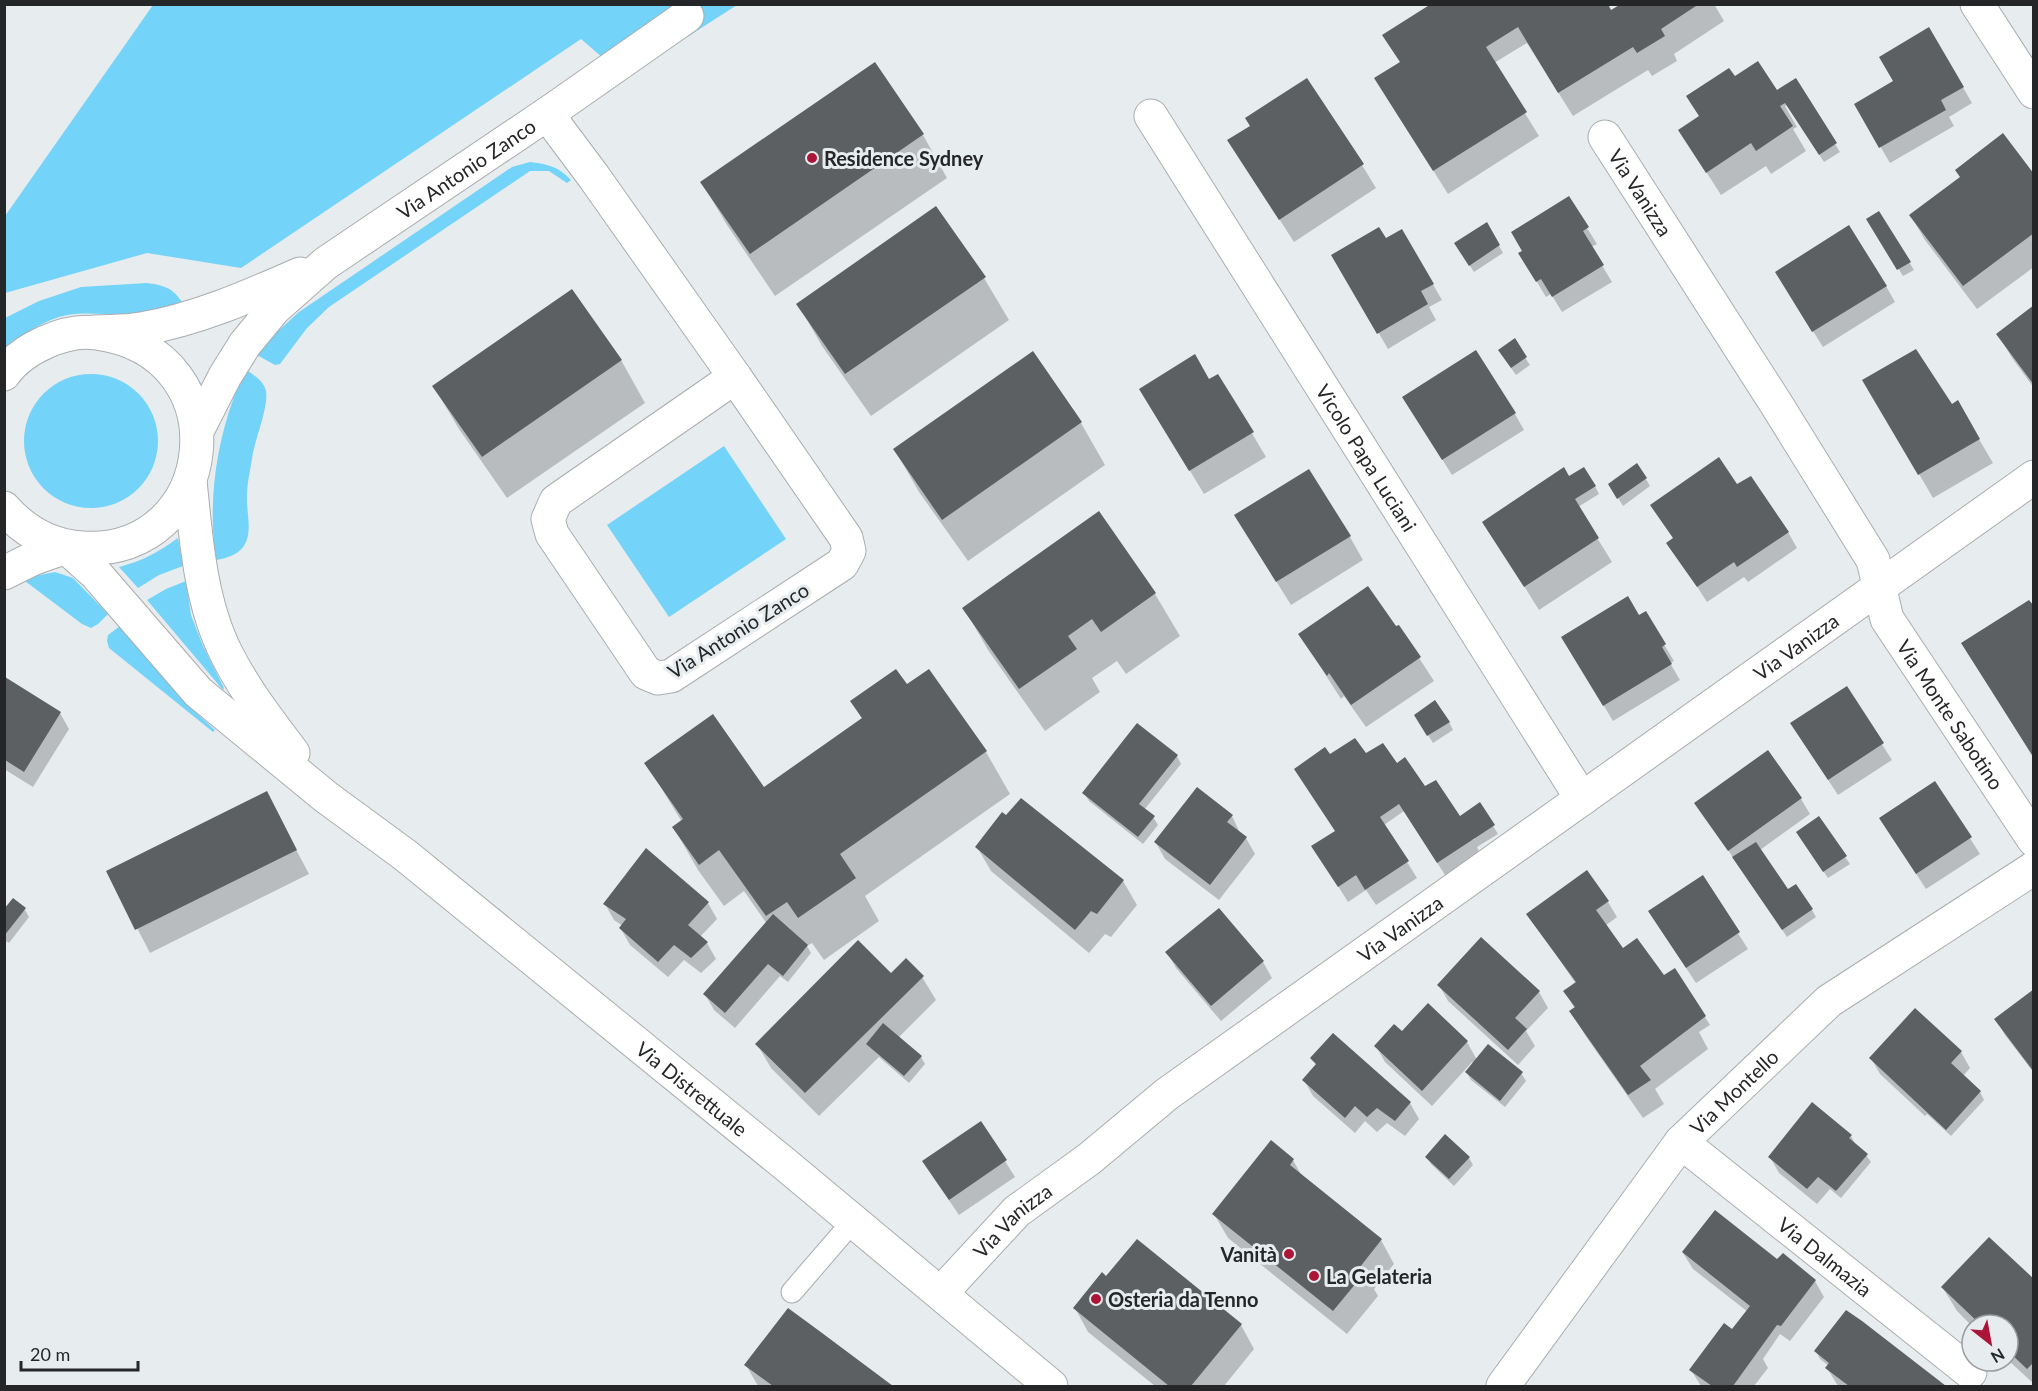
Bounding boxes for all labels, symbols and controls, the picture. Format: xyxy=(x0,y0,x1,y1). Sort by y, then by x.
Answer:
street label: Via Antonio Zanco xyxy=(392,113,540,224)
street label: Via Vanizza xyxy=(1604,145,1677,241)
place label: Residence Sydney xyxy=(824,146,984,170)
marker: Residence Sydney xyxy=(805,151,819,165)
street label: Vicolo Papa Luciani xyxy=(1311,380,1422,536)
street label: Via Antonio Zanco xyxy=(663,577,813,683)
street label: Via Vanizza xyxy=(1749,608,1843,685)
street label: Via Monte Sabotino xyxy=(1892,635,2009,794)
street label: Via Vanizza xyxy=(1353,890,1447,967)
street label: Via Distrettuale xyxy=(632,1036,753,1141)
street label: Via Montello xyxy=(1685,1044,1783,1139)
street label: Via Vanizza xyxy=(968,1178,1056,1263)
street label: Via Dalmazia xyxy=(1773,1212,1877,1301)
place label: Vanità xyxy=(1220,1242,1277,1266)
marker: Vanità xyxy=(1282,1247,1296,1261)
place label: La Gelateria xyxy=(1326,1264,1432,1288)
marker: La Gelateria xyxy=(1307,1269,1321,1283)
place label: Osteria da Tenno xyxy=(1108,1287,1258,1311)
marker: Osteria da Tenno xyxy=(1089,1292,1103,1306)
north arrow xyxy=(1960,1313,2020,1373)
scale bar xyxy=(21,1334,138,1372)
text: 20 m xyxy=(30,1343,70,1365)
text: N xyxy=(1988,1345,2008,1368)

